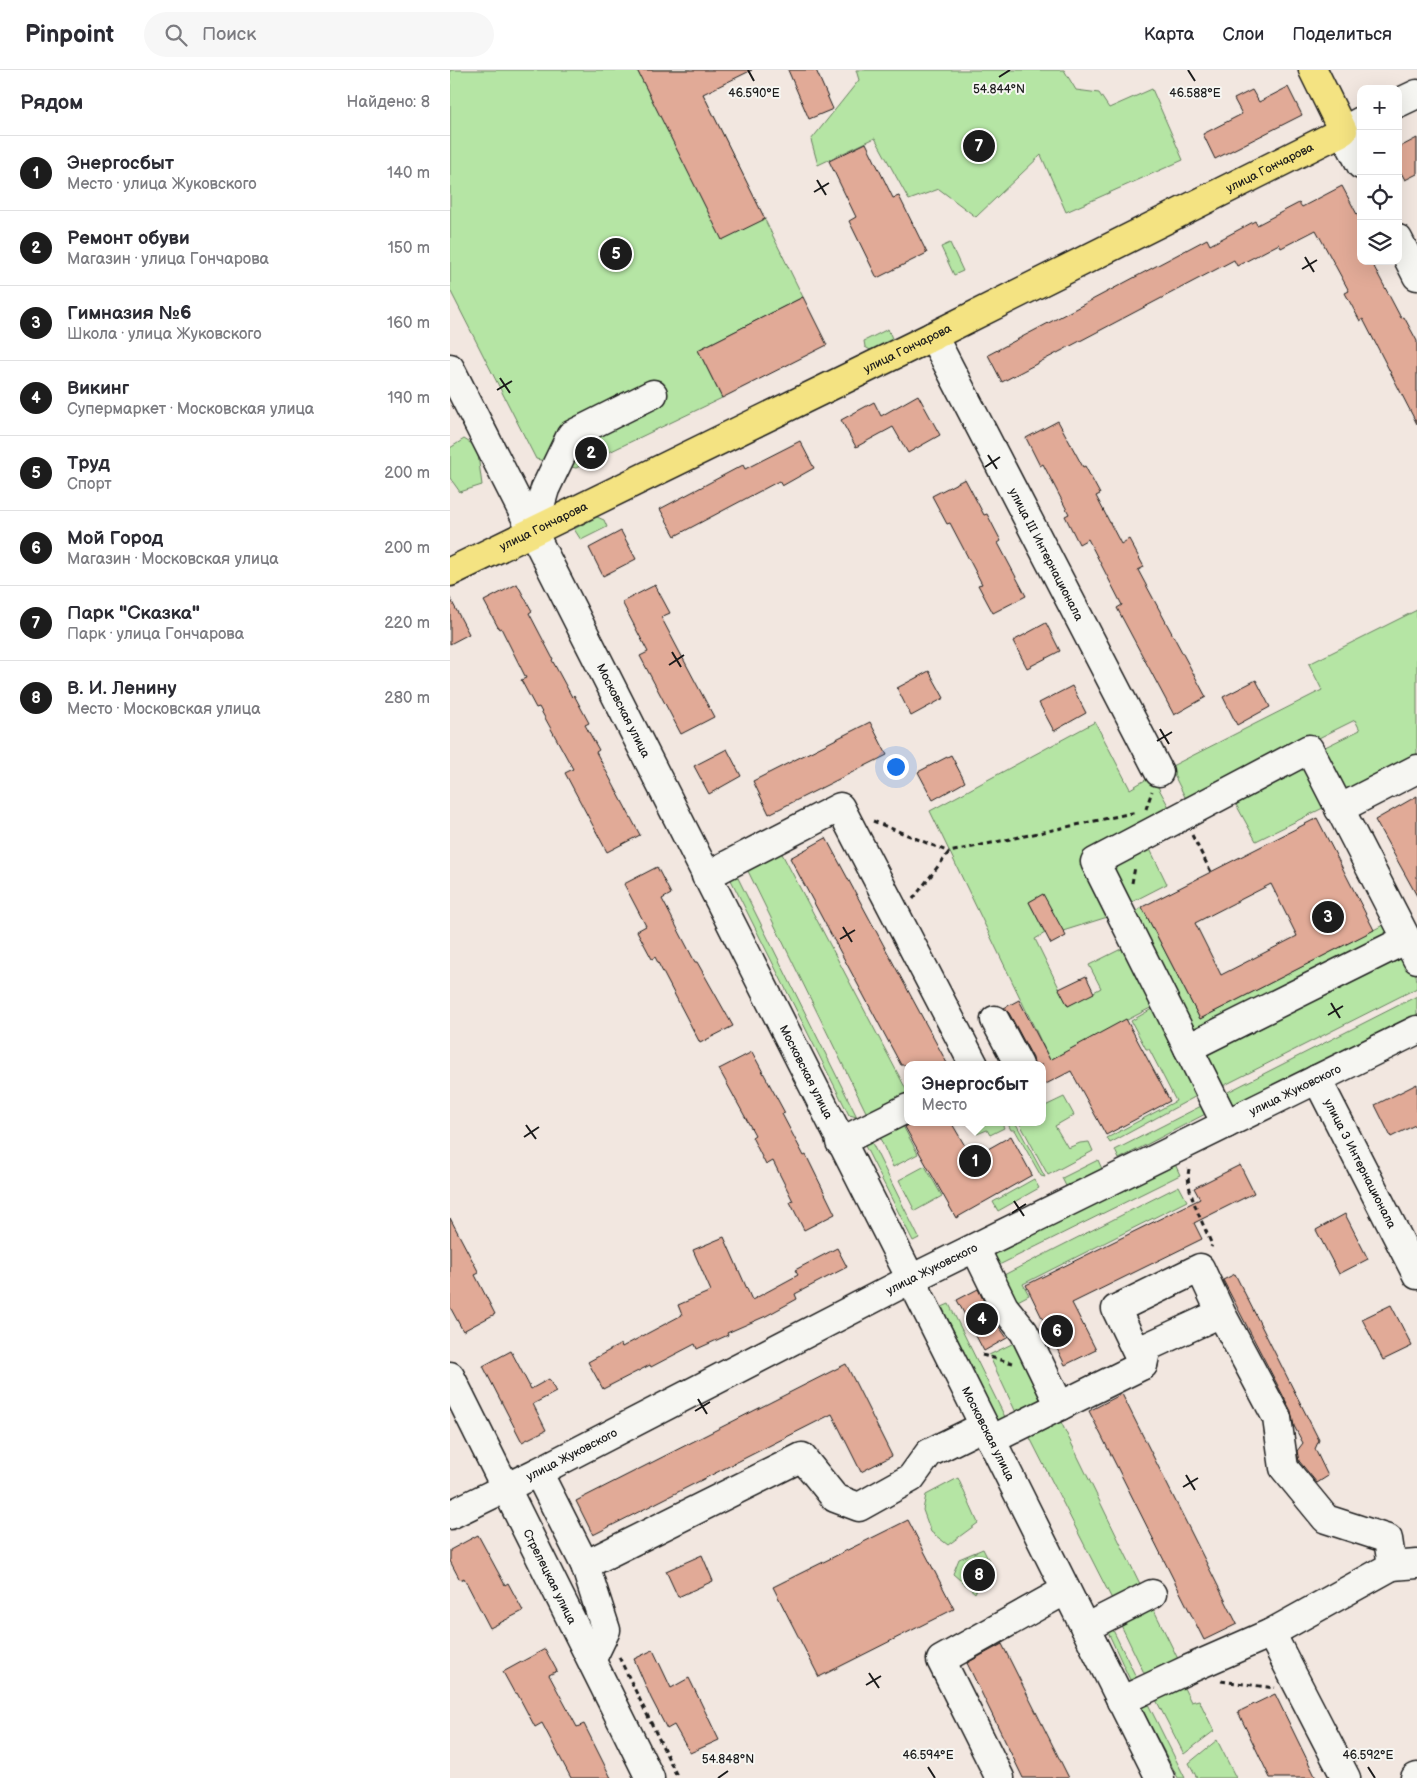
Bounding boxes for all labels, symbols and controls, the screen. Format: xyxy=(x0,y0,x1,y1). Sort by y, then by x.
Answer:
search box xyxy=(144,12,494,57)
text: Pinpoint xyxy=(25,20,114,49)
icon: search xyxy=(162,21,190,49)
text: Поиск xyxy=(202,23,256,46)
text: Карта xyxy=(1144,24,1194,45)
text: Слои xyxy=(1222,24,1264,45)
text: Поделиться xyxy=(1292,24,1392,45)
text: 54.844°N xyxy=(973,82,1025,97)
map controls xyxy=(1357,85,1402,265)
button: + xyxy=(1357,85,1402,130)
text: 46.590°E xyxy=(728,86,780,101)
text: 46.588°E xyxy=(1169,86,1221,101)
text: Рядом xyxy=(20,90,83,115)
text: Найдено: 8 xyxy=(347,93,430,112)
pin: 7 xyxy=(963,127,995,165)
button: − xyxy=(1357,130,1402,175)
street label: улица Гончарова xyxy=(1224,140,1316,196)
text: Энергосбыт xyxy=(67,152,174,175)
text: 1 xyxy=(33,164,39,183)
text: 140 m xyxy=(387,164,430,183)
text: Место · улица Жуковского xyxy=(67,175,257,194)
button: locate xyxy=(1357,175,1402,220)
button: layers xyxy=(1357,220,1402,265)
text: Ремонт обуви xyxy=(67,227,190,250)
pin: 5 xyxy=(600,235,632,273)
text: 2 xyxy=(31,239,41,258)
text: 150 m xyxy=(388,239,430,258)
text: Магазин · улица Гончарова xyxy=(67,250,269,269)
text: Гимназия №6 xyxy=(67,302,192,325)
text: 3 xyxy=(31,314,41,333)
text: 160 m xyxy=(387,314,430,333)
street label: улица Гончарова xyxy=(861,321,954,377)
text: Школа · улица Жуковского xyxy=(67,325,262,344)
text: Викинг xyxy=(67,377,129,400)
text: 4 xyxy=(31,389,41,408)
text: 190 m xyxy=(388,389,430,408)
text: Супермаркет · Московская улица xyxy=(67,400,314,419)
pin: 2 xyxy=(575,434,607,472)
text: Труд xyxy=(67,452,110,475)
text: 5 xyxy=(31,464,41,483)
text: 200 m xyxy=(384,464,430,483)
text: Спорт xyxy=(67,475,112,494)
street label: улица III Интернационала xyxy=(1005,486,1086,624)
street label: улица Гончарова xyxy=(497,499,590,555)
text: Мой Город xyxy=(67,527,163,550)
text: 6 xyxy=(31,539,41,558)
text: 200 m xyxy=(384,539,430,558)
text: Магазин · Московская улица xyxy=(67,550,279,569)
text: Парк "Сказка" xyxy=(67,602,200,625)
text: 7 xyxy=(32,614,40,633)
text: 220 m xyxy=(384,614,430,633)
text: Парк · улица Гончарова xyxy=(67,625,244,644)
street label: Московская улица xyxy=(593,661,653,760)
text: В. И. Ленину xyxy=(67,677,177,700)
text: 8 xyxy=(31,689,41,708)
text: 280 m xyxy=(384,689,430,708)
text: Место · Московская улица xyxy=(67,700,261,719)
your location xyxy=(883,754,909,780)
pin: 3 xyxy=(1312,898,1344,936)
street label: Московская улица xyxy=(776,1023,836,1122)
popup xyxy=(904,1061,1046,1126)
street label: улица Жуковского xyxy=(1247,1062,1344,1119)
text: Энергосбыт xyxy=(922,1073,1028,1096)
text: Место xyxy=(922,1096,967,1115)
street label: улица 3 Интернационала xyxy=(1320,1096,1399,1231)
pin: 1 xyxy=(959,1142,991,1180)
street label: улица Жуковского xyxy=(884,1240,980,1299)
pin: 4 xyxy=(966,1300,998,1338)
pin: 6 xyxy=(1041,1312,1073,1350)
street label: Московская улица xyxy=(958,1384,1018,1484)
street label: улица Жуковского xyxy=(524,1425,620,1485)
street label: Стрелецкая улица xyxy=(519,1527,579,1627)
pin: 8 xyxy=(963,1556,995,1594)
text: 46.594°E xyxy=(902,1748,954,1763)
text: 46.592°E xyxy=(1343,1748,1394,1763)
text: 54.848°N xyxy=(702,1752,754,1767)

